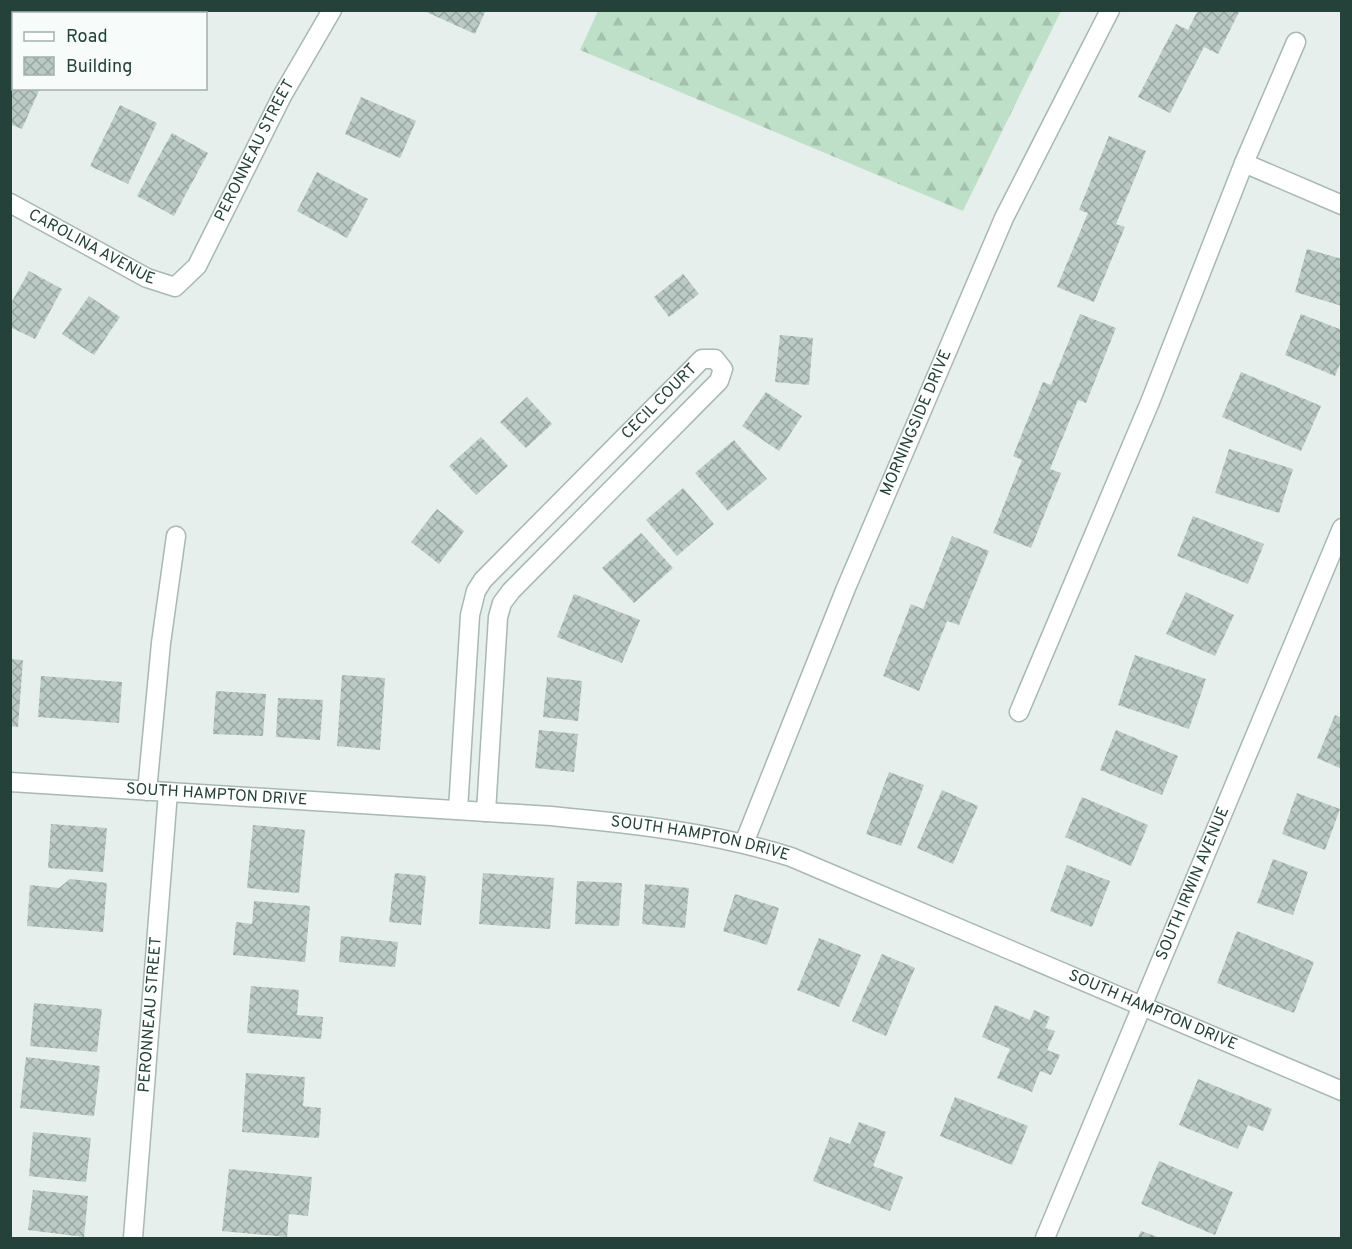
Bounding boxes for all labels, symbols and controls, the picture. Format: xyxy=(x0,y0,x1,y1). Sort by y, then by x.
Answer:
legend xyxy=(12,12,207,90)
text: Road xyxy=(66,26,108,49)
text: Building xyxy=(66,56,132,79)
street label: PERONNEAU STREET xyxy=(211,76,299,225)
street label: CAROLINA AVENUE xyxy=(25,205,157,290)
street label: MORNINGSIDE DRIVE xyxy=(876,347,956,499)
street label: CECIL COURT xyxy=(618,360,701,444)
street label: SOUTH HAMPTON DRIVE xyxy=(125,779,308,811)
street label: SOUTH IRWIN AVENUE xyxy=(1152,804,1234,964)
street label: SOUTH HAMPTON DRIVE xyxy=(610,812,792,866)
street label: PERONNEAU STREET xyxy=(134,936,167,1094)
street label: SOUTH HAMPTON DRIVE xyxy=(1065,966,1240,1055)

